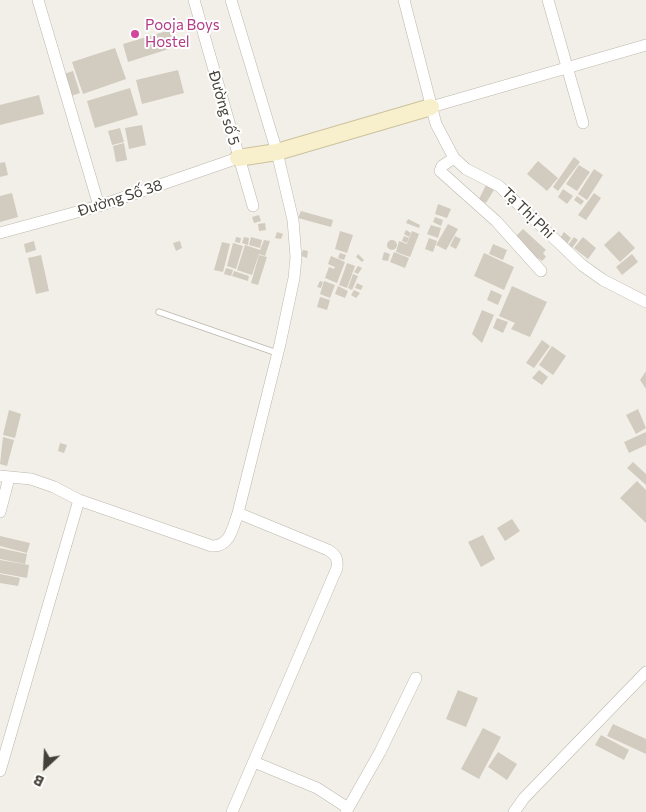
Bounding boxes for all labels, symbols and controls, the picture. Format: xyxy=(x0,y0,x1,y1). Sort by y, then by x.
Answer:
place label: Pooja Boys Hostel xyxy=(145,16,220,51)
marker: Pooja Boys Hostel xyxy=(129,28,141,40)
street label: Đường số 5 xyxy=(205,69,243,147)
street label: Đường Số 38 xyxy=(75,176,165,220)
street label: Tạ Thị Phi xyxy=(498,184,558,242)
north arrow xyxy=(20,742,70,792)
text: B xyxy=(31,771,46,791)

